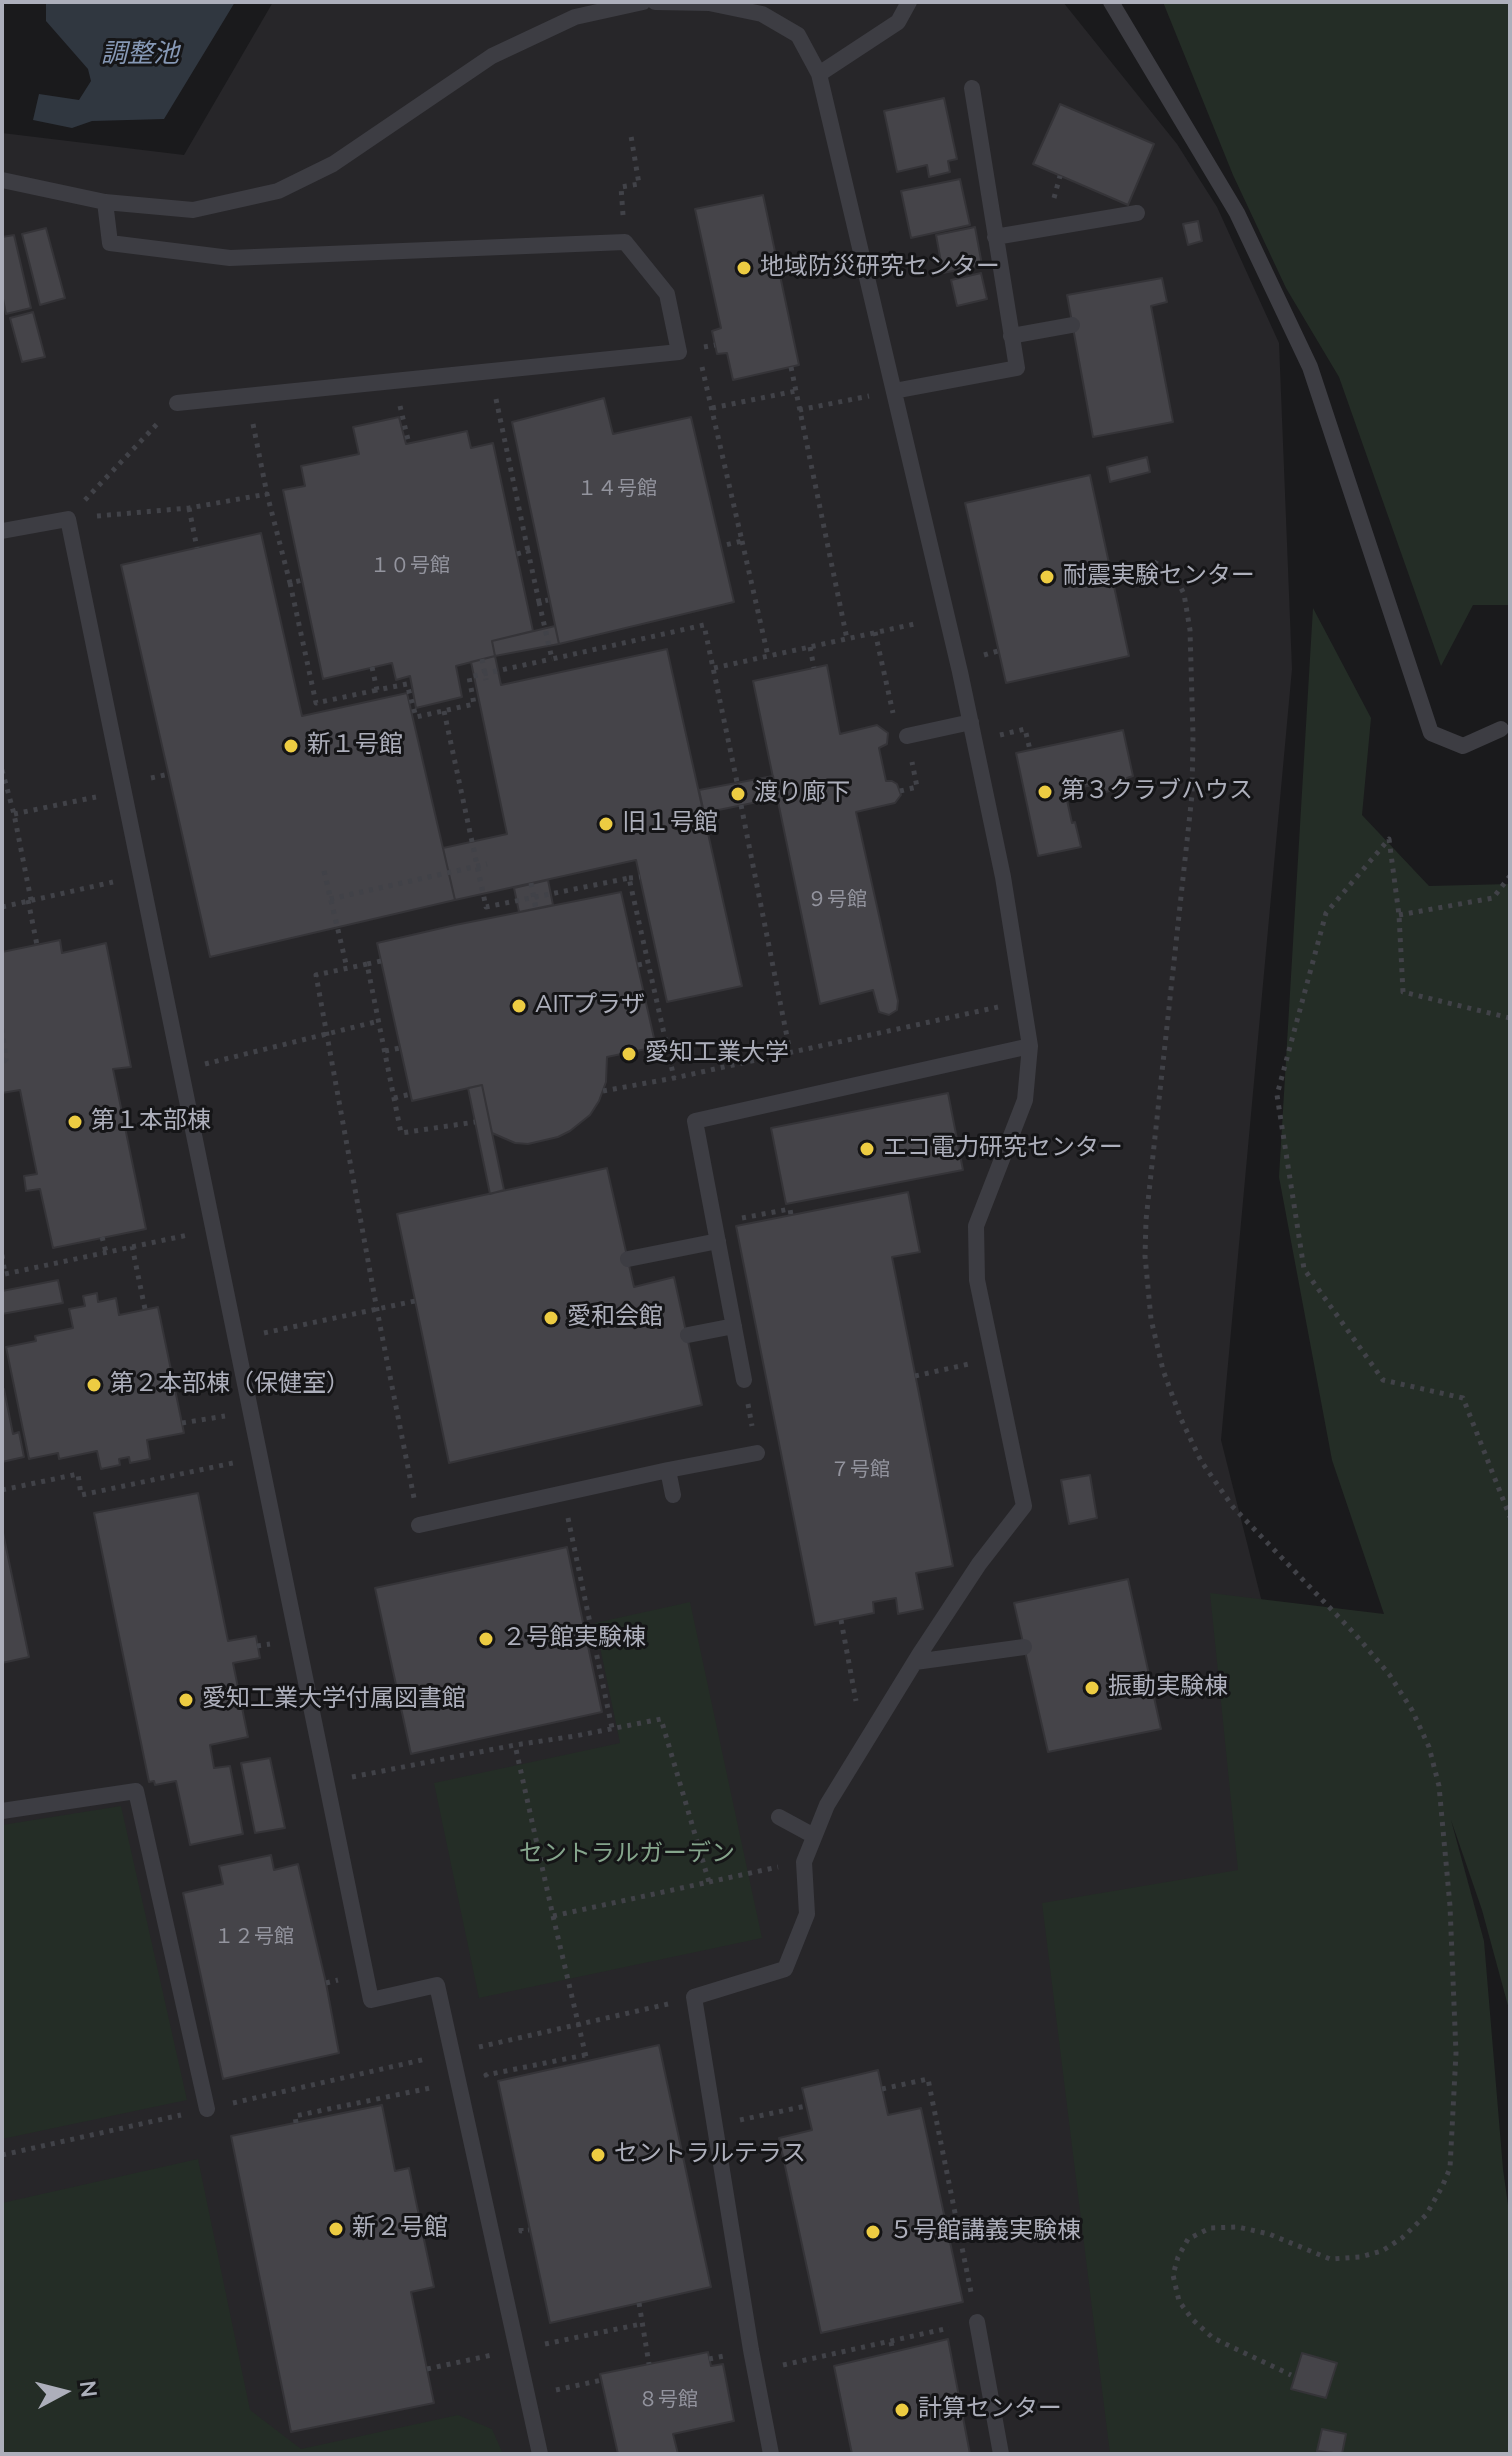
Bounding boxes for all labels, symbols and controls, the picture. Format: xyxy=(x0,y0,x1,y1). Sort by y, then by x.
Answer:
water label: 調整池 xyxy=(101,40,179,72)
place label: 地域防災研究センター xyxy=(760,254,1000,282)
marker: 地域防災研究センター xyxy=(735,259,753,277)
house number: １４号館 xyxy=(577,478,657,502)
house number: １０号館 xyxy=(370,555,450,579)
place label: 耐震実験センター xyxy=(1063,563,1255,591)
marker: 耐震実験センター xyxy=(1038,568,1056,586)
place label: 新１号館 xyxy=(307,732,403,760)
marker: 新１号館 xyxy=(282,737,300,755)
place label: 第３クラブハウス xyxy=(1061,778,1253,806)
place label: 渡り廊下 xyxy=(754,780,850,808)
marker: 第３クラブハウス xyxy=(1036,783,1054,801)
marker: 渡り廊下 xyxy=(729,785,747,803)
place label: 旧１号館 xyxy=(622,810,718,838)
marker: 旧１号館 xyxy=(597,815,615,833)
house number: ９号館 xyxy=(807,889,867,913)
place label: AITプラザ xyxy=(535,992,645,1020)
marker: AITプラザ xyxy=(510,997,528,1015)
place label: 愛知工業大学 xyxy=(645,1040,789,1068)
marker: 愛知工業大学 xyxy=(620,1045,638,1063)
place label: 第１本部棟 xyxy=(91,1108,211,1136)
marker: 第１本部棟 xyxy=(66,1113,84,1131)
place label: エコ電力研究センター xyxy=(883,1135,1123,1163)
marker: エコ電力研究センター xyxy=(858,1140,876,1158)
place label: 愛和会館 xyxy=(567,1304,663,1332)
marker: 愛和会館 xyxy=(542,1309,560,1327)
place label: 第２本部棟（保健室） xyxy=(110,1371,350,1399)
marker: 第２本部棟（保健室） xyxy=(85,1376,103,1394)
house number: ７号館 xyxy=(830,1459,890,1483)
place label: ２号館実験棟 xyxy=(502,1625,646,1653)
marker: ２号館実験棟 xyxy=(477,1630,495,1648)
place label: 振動実験棟 xyxy=(1108,1674,1228,1702)
marker: 振動実験棟 xyxy=(1083,1679,1101,1697)
place label: 愛知工業大学付属図書館 xyxy=(202,1686,466,1714)
marker: 愛知工業大学付属図書館 xyxy=(177,1691,195,1709)
park label: セントラルガーデン xyxy=(519,1841,735,1869)
house number: １２号館 xyxy=(214,1926,294,1950)
place label: セントラルテラス xyxy=(614,2141,806,2169)
marker: セントラルテラス xyxy=(589,2146,607,2164)
place label: 新２号館 xyxy=(352,2215,448,2243)
place label: ５号館講義実験棟 xyxy=(889,2218,1081,2246)
marker: 新２号館 xyxy=(327,2220,345,2238)
marker: ５号館講義実験棟 xyxy=(864,2223,882,2241)
north arrow xyxy=(24,2352,104,2432)
text: N xyxy=(72,2379,104,2399)
house number: ８号館 xyxy=(638,2389,698,2413)
place label: 計算センター xyxy=(918,2396,1062,2424)
marker: 計算センター xyxy=(893,2401,911,2419)

